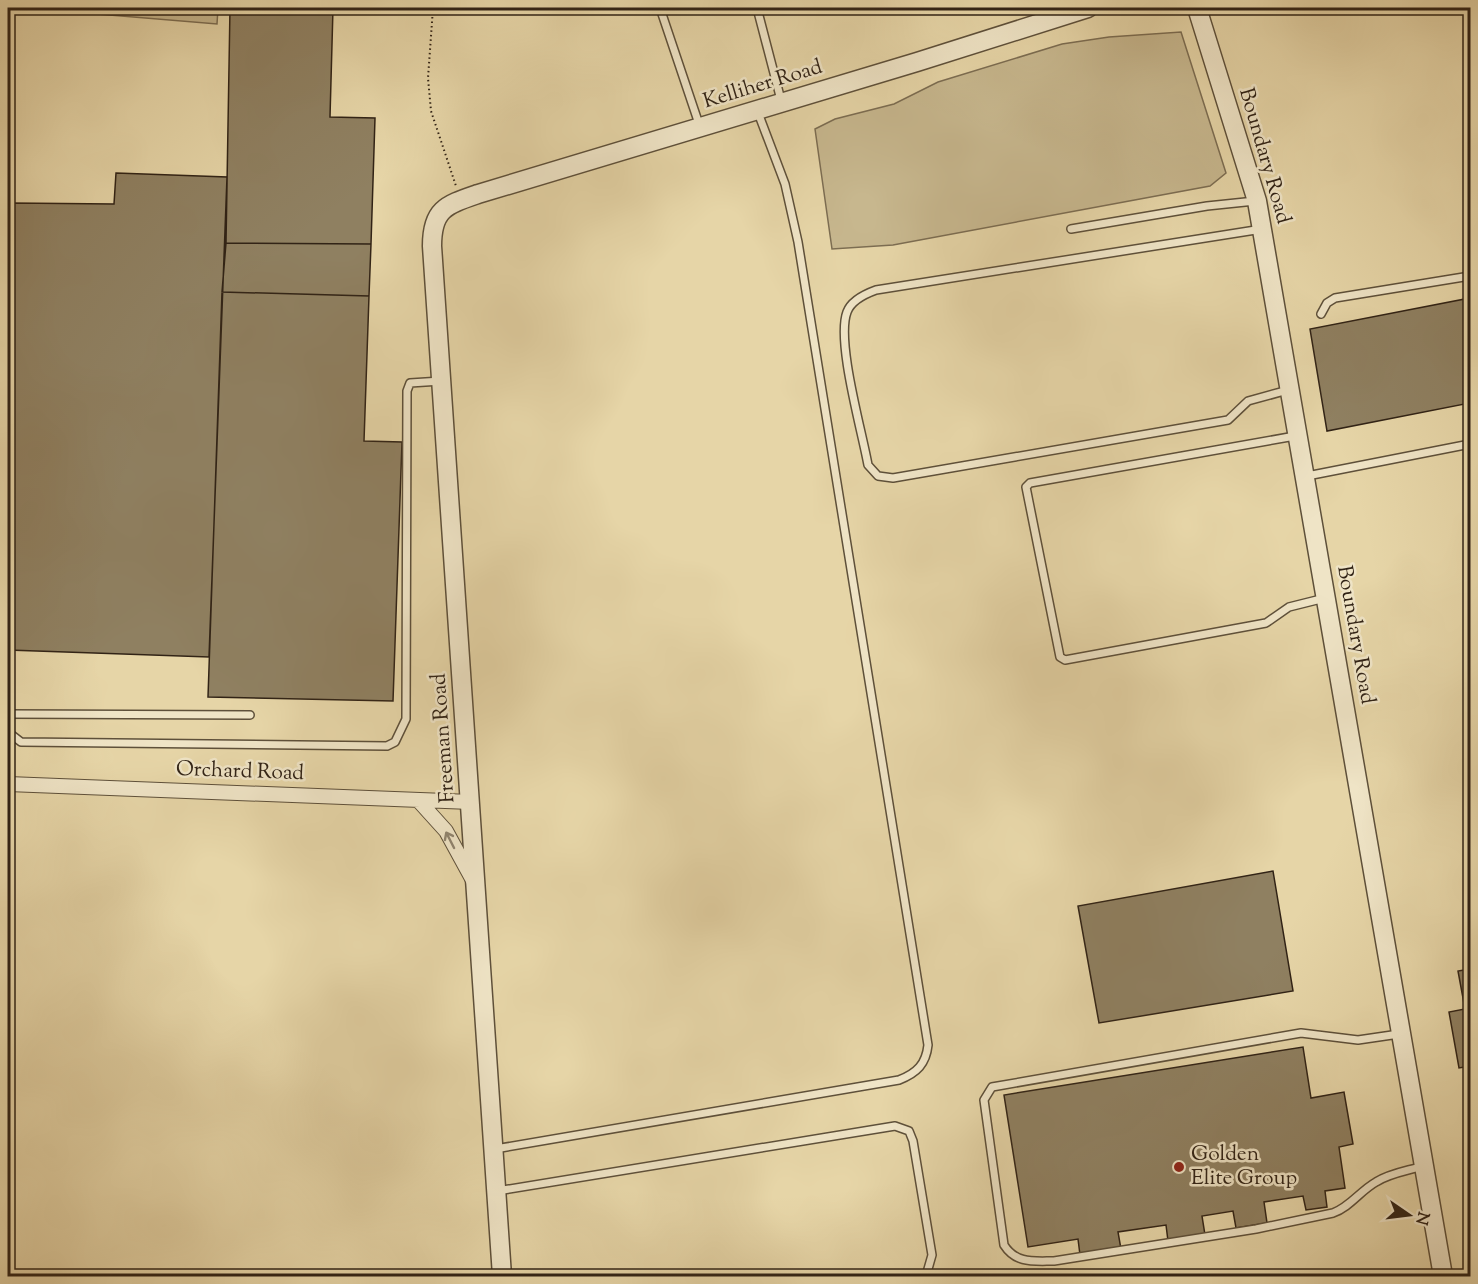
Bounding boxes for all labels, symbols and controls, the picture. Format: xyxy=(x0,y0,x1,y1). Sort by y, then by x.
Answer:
street label: Kelliher Road xyxy=(700,53,826,117)
street label: Boundary Road xyxy=(1230,84,1298,228)
street label: Boundary Road xyxy=(1328,563,1382,707)
street label: Freeman Road xyxy=(424,672,463,804)
street label: Orchard Road xyxy=(175,755,305,789)
one-way arrow xyxy=(444,832,456,849)
place label: Golden Elite Group xyxy=(1191,1140,1297,1194)
marker: Golden Elite Group xyxy=(1172,1160,1186,1174)
north arrow xyxy=(1379,1185,1439,1245)
text: N xyxy=(1408,1209,1434,1227)

